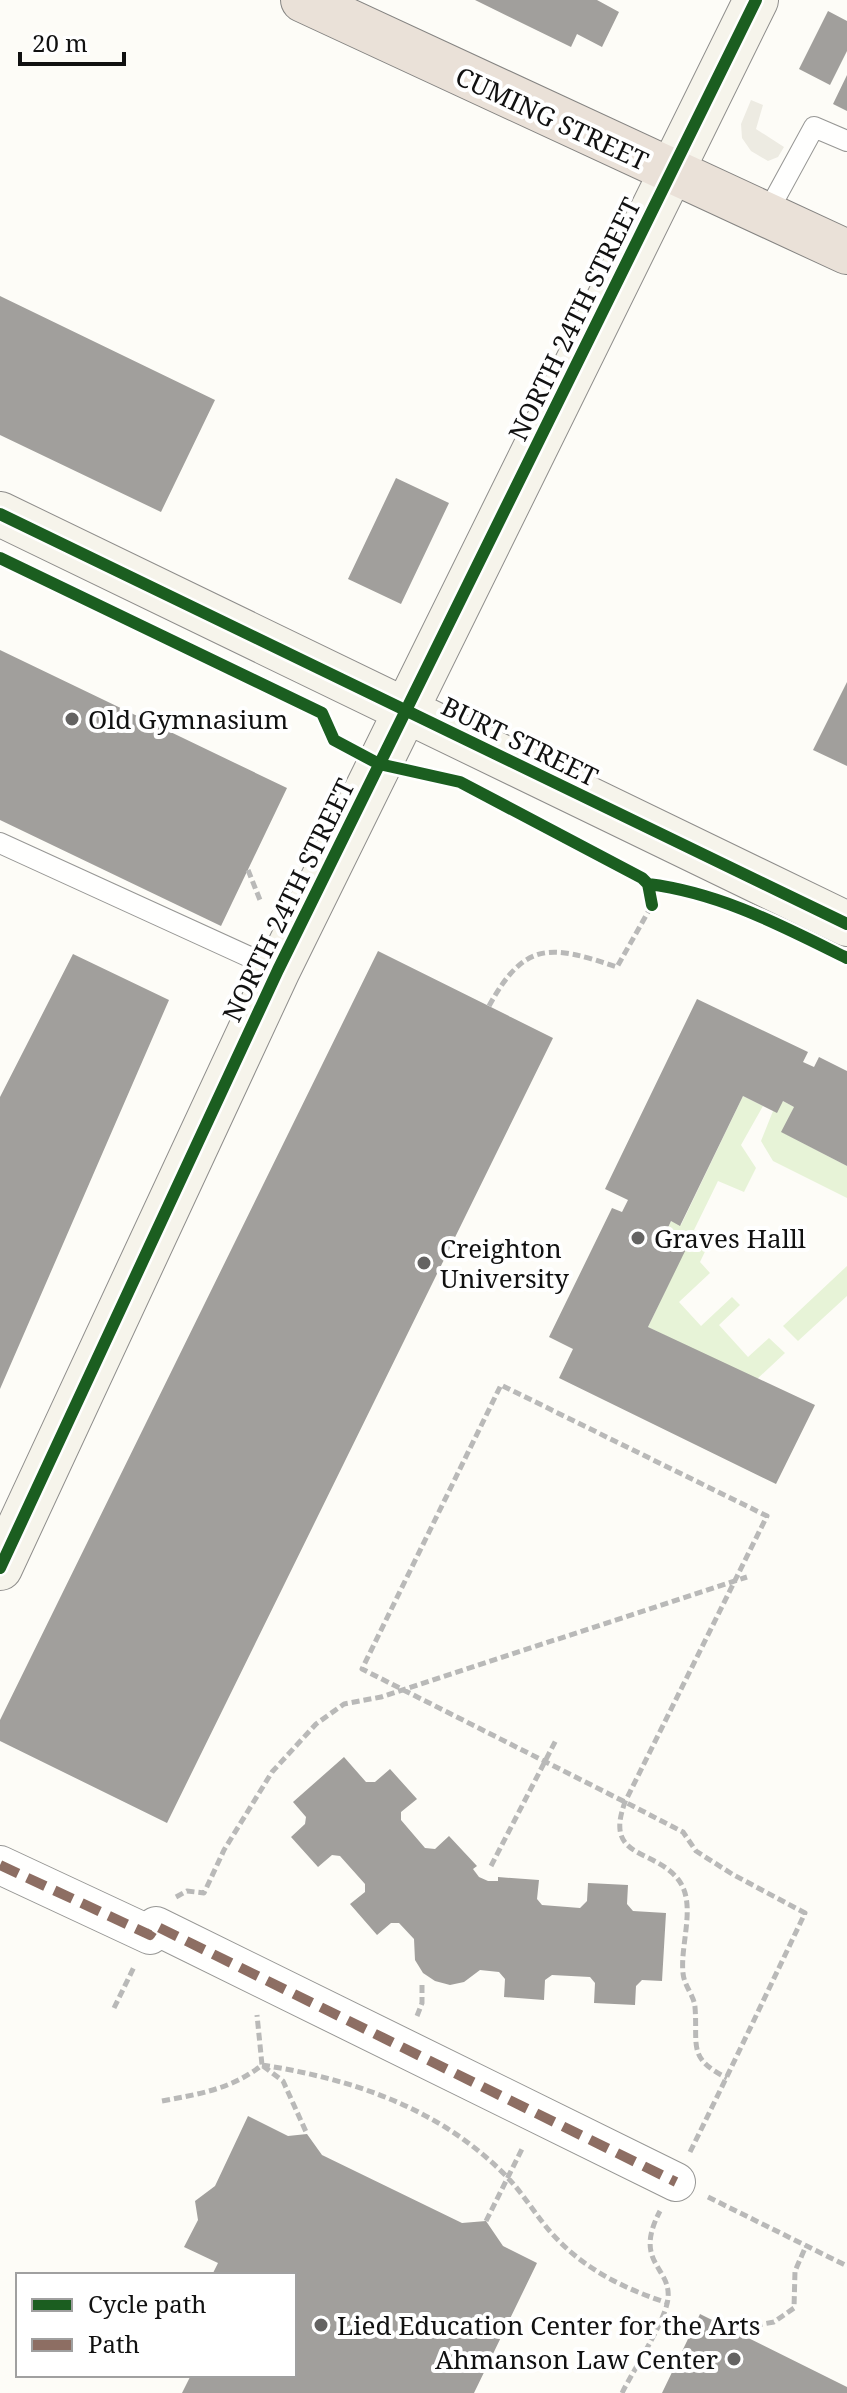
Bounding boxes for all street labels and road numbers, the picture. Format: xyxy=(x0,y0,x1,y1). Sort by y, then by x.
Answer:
street label: CUMING STREET xyxy=(450,58,654,178)
street label: NORTH 24TH STREET xyxy=(499,191,649,447)
street label: BURT STREET xyxy=(436,688,604,794)
street label: NORTH 24TH STREET xyxy=(213,772,363,1028)

